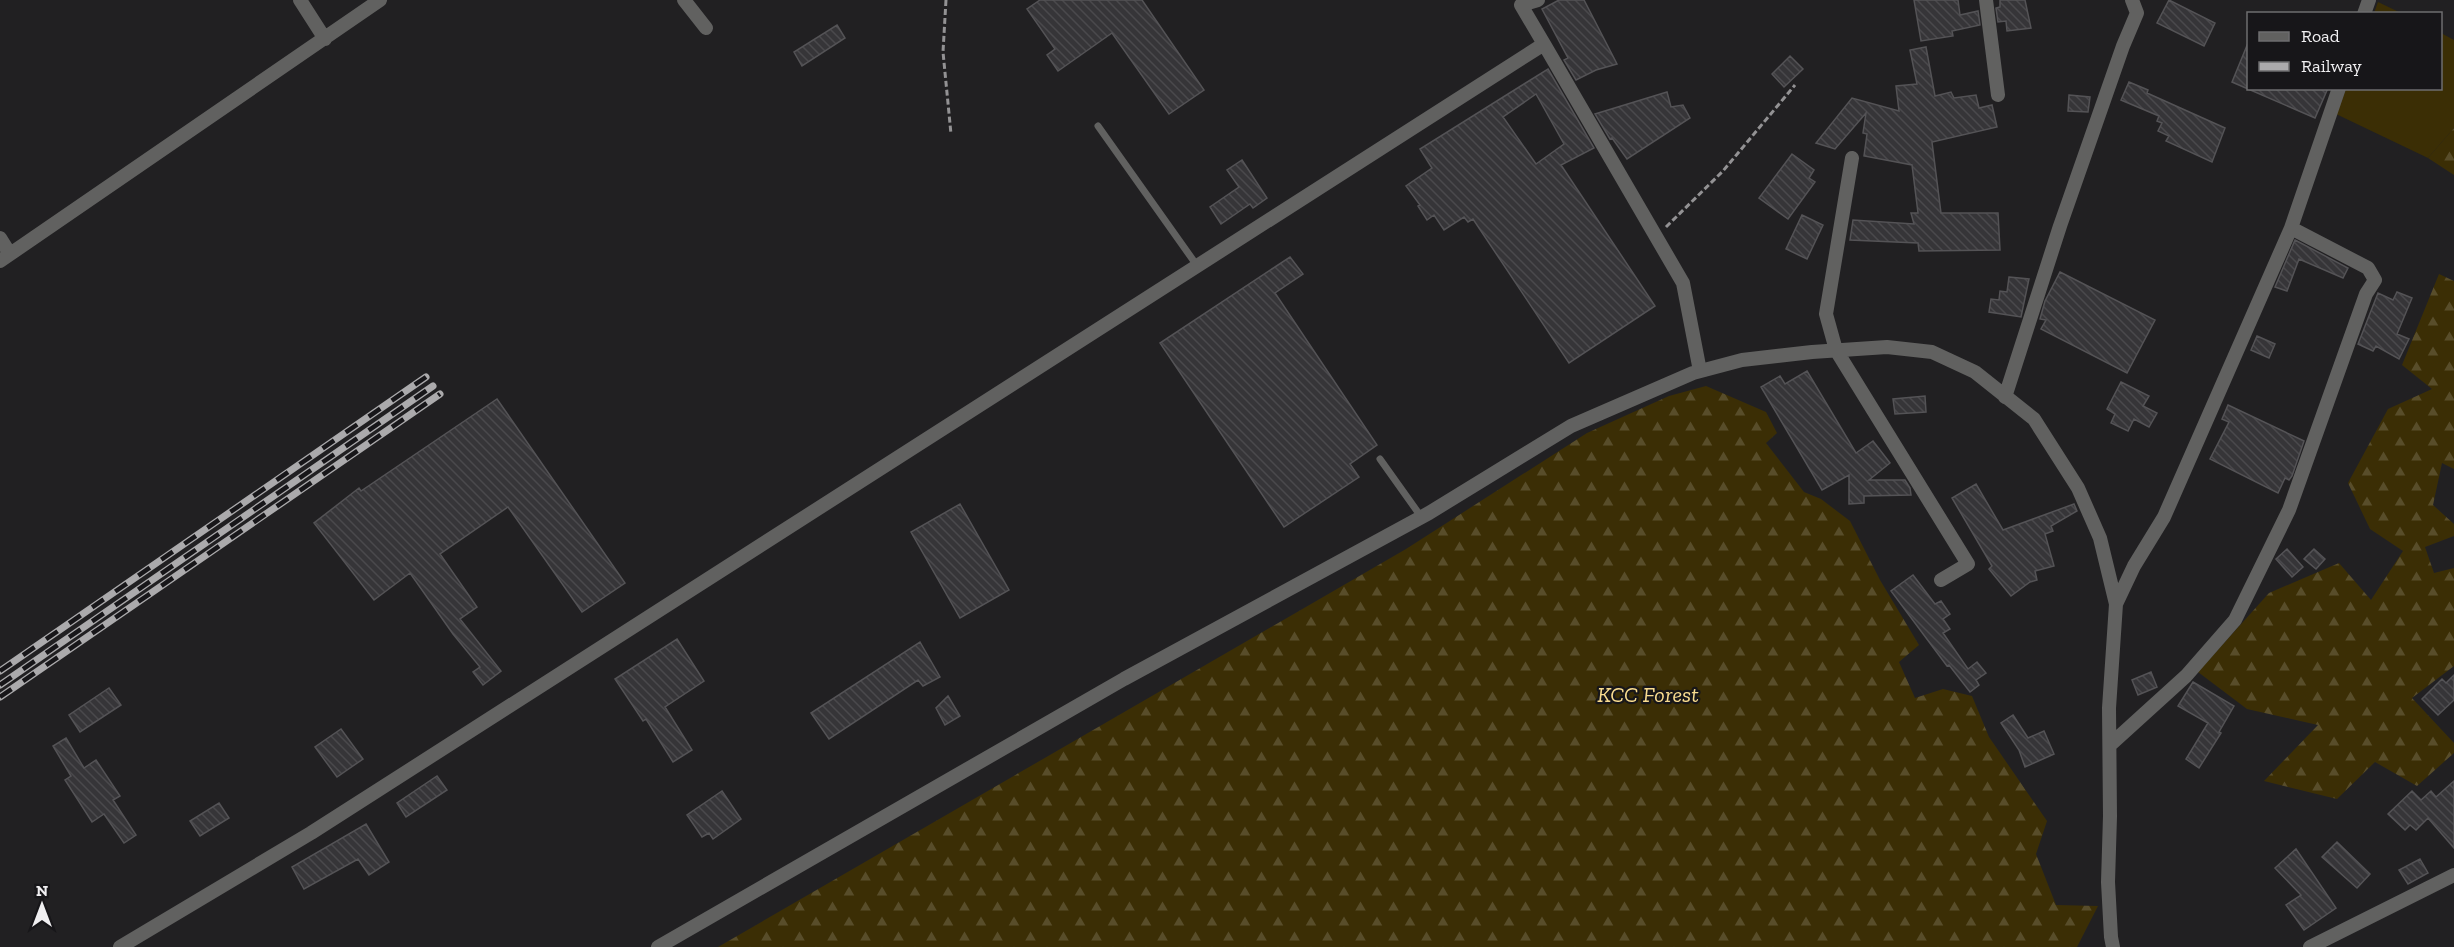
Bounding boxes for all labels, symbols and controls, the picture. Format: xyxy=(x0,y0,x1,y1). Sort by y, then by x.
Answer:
legend xyxy=(2247,12,2442,90)
text: Road xyxy=(2301,25,2340,47)
text: Railway xyxy=(2301,55,2363,77)
park label: KCC Forest xyxy=(1597,681,1699,708)
north arrow xyxy=(12,875,72,935)
text: N xyxy=(36,881,48,900)

